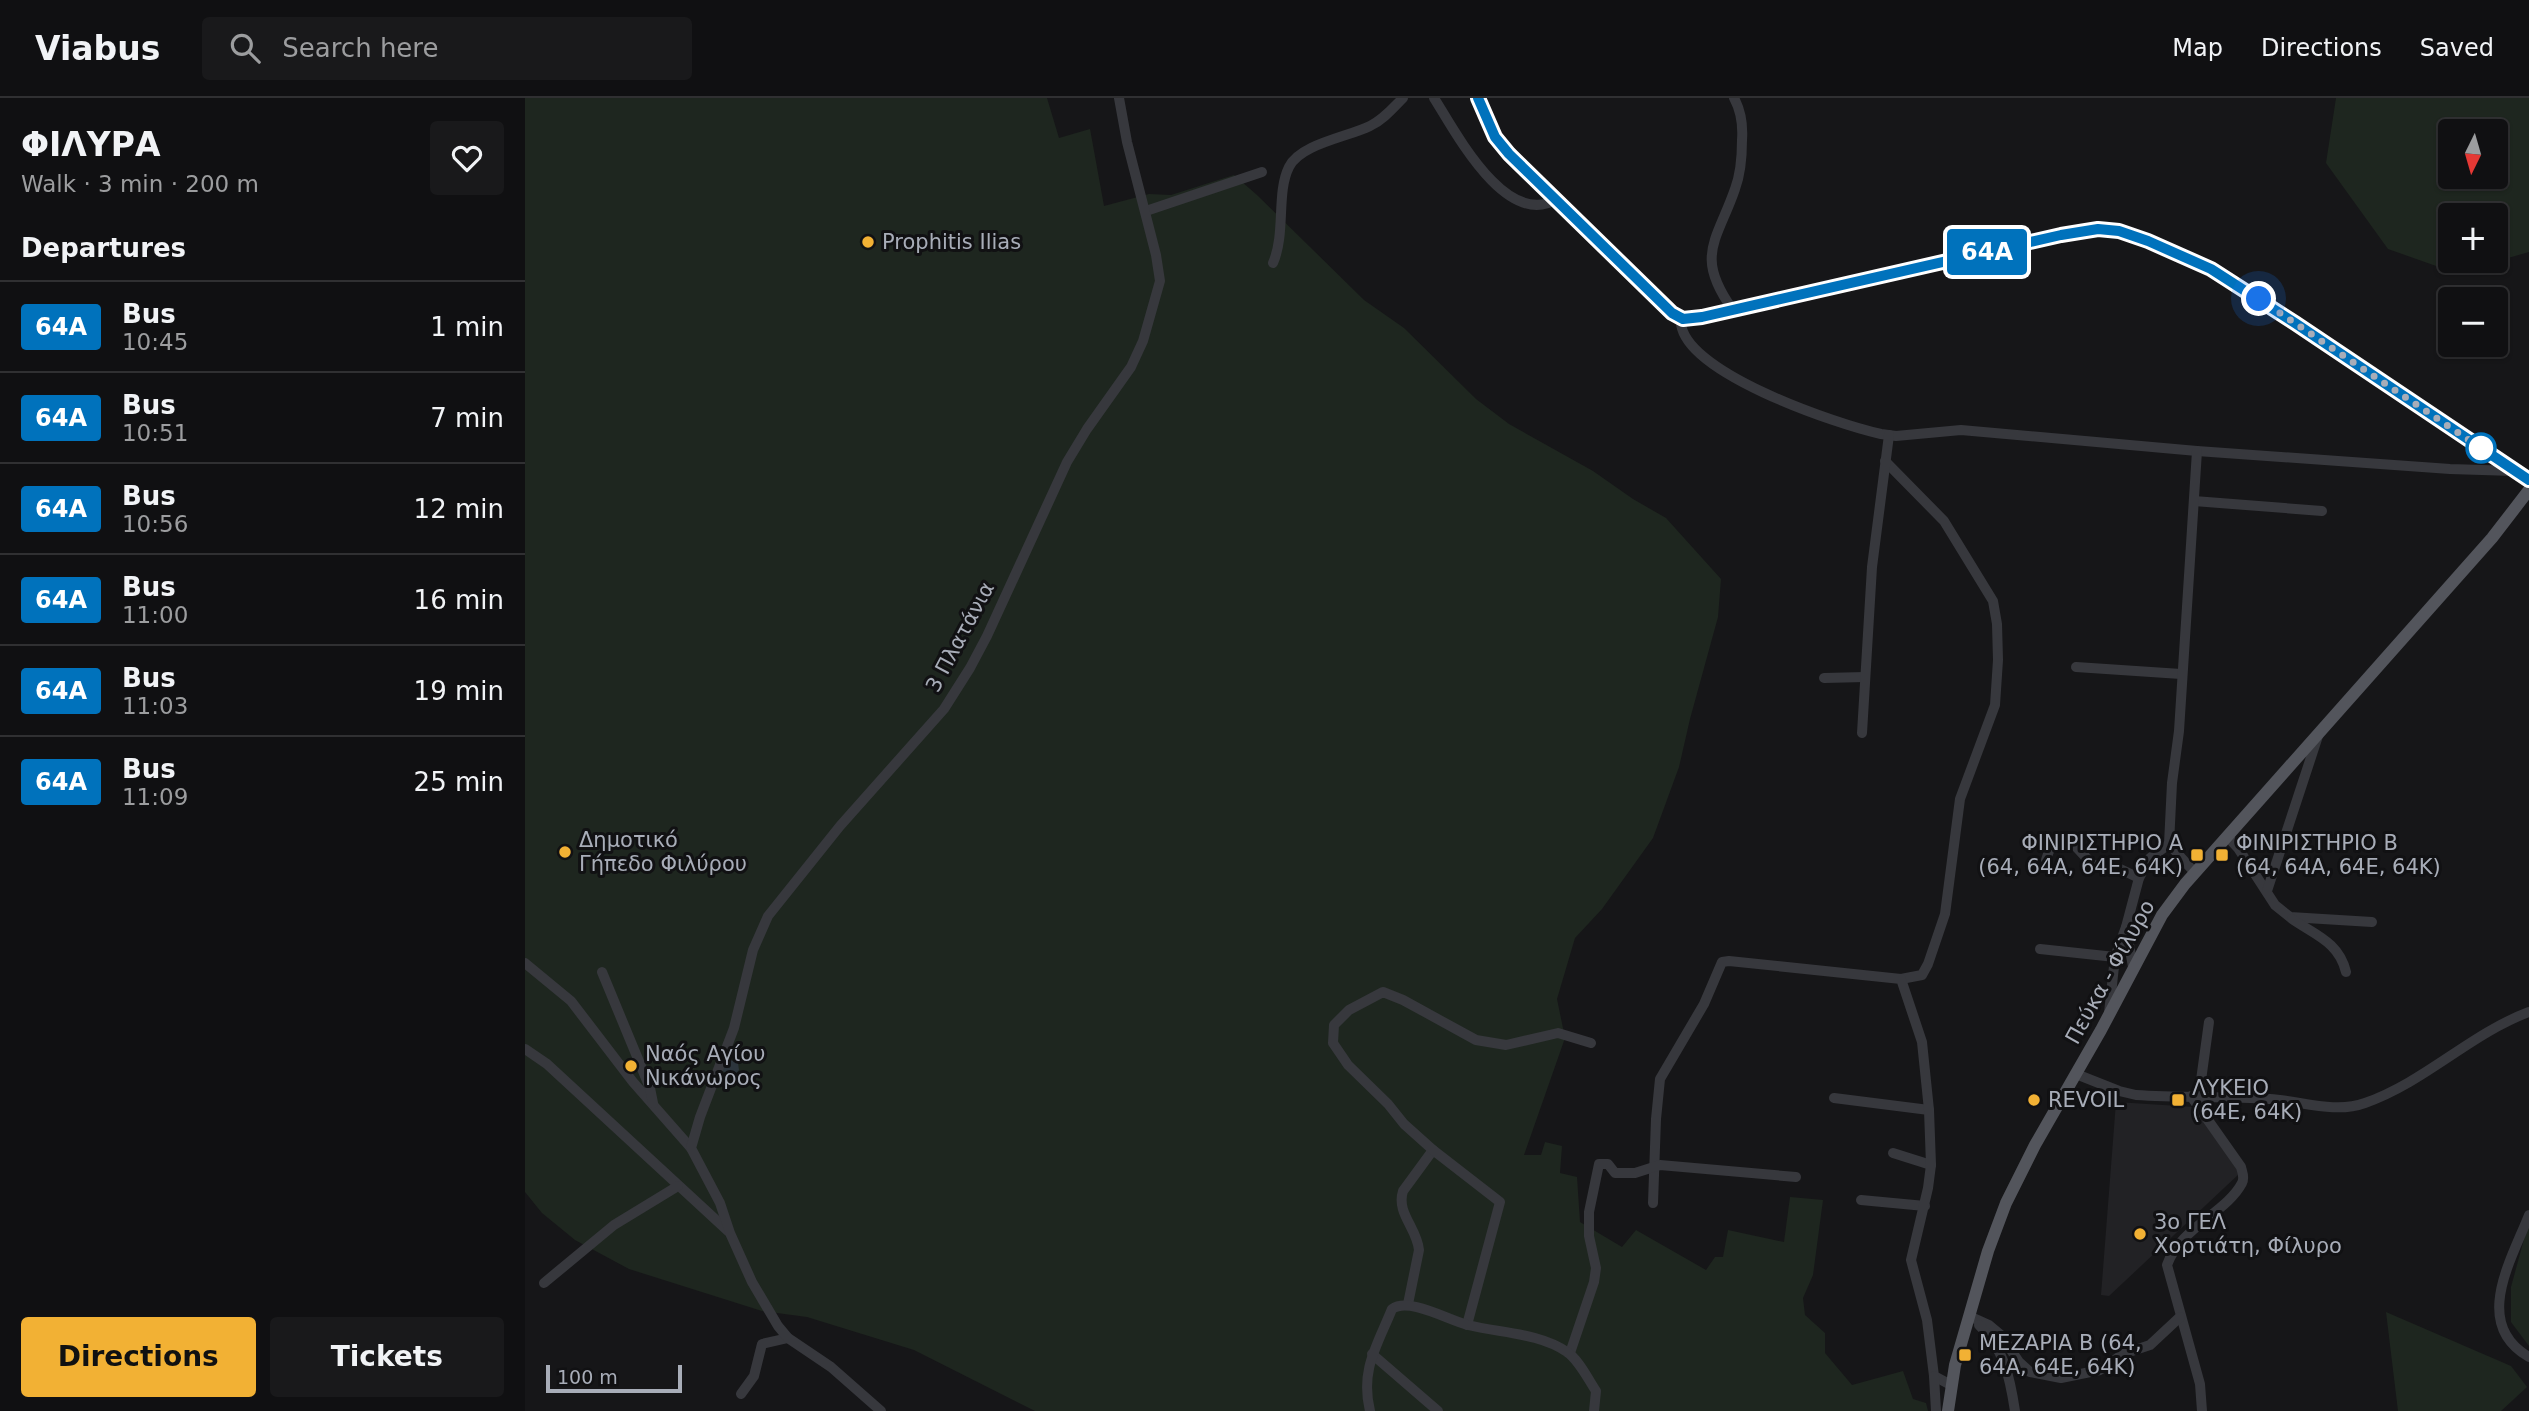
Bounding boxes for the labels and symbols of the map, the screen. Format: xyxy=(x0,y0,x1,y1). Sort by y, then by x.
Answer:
north arrow xyxy=(2438,119,2508,189)
line badge: 64Α xyxy=(1947,229,2027,275)
place label: Prophitis Ilias xyxy=(882,230,1021,254)
marker: Prophitis Ilias xyxy=(860,234,876,250)
your location xyxy=(2241,281,2276,316)
unlabelled marker xyxy=(2466,433,2496,463)
street label: 3 Πλατάνια xyxy=(921,578,999,696)
place label: Δημοτικό Γήπεδο Φιλύρου xyxy=(579,828,747,876)
place label: ΦΙΝΙΡΙΣΤΗΡΙΟ A (64, 64Α, 64Ε, 64Κ) xyxy=(1978,831,2184,879)
place label: ΦΙΝΙΡΙΣΤΗΡΙΟ B (64, 64Α, 64Ε, 64Κ) xyxy=(2236,831,2441,879)
marker: Δημοτικό Γήπεδο Φιλύρου xyxy=(557,844,573,860)
marker: ΦΙΝΙΡΙΣΤΗΡΙΟ A (64, 64Α, 64Ε, 64Κ) xyxy=(2189,847,2205,863)
marker: ΦΙΝΙΡΙΣΤΗΡΙΟ B (64, 64Α, 64Ε, 64Κ) xyxy=(2214,847,2230,863)
street label: Πεύκα - Φίλυρο xyxy=(2061,896,2159,1048)
place label: Ναός Αγίου Νικάνωρος xyxy=(645,1042,765,1090)
marker: Ναός Αγίου Νικάνωρος xyxy=(623,1058,639,1074)
place label: ΛΥΚΕΙΟ (64Ε, 64Κ) xyxy=(2192,1076,2302,1124)
place label: REVOIL xyxy=(2048,1088,2125,1112)
marker: REVOIL xyxy=(2026,1092,2042,1108)
marker: ΛΥΚΕΙΟ (64Ε, 64Κ) xyxy=(2170,1092,2186,1108)
place label: 3ο ΓΕΛ Χορτιάτη, Φίλυρο xyxy=(2154,1210,2342,1258)
marker: 3ο ΓΕΛ Χορτιάτη, Φίλυρο xyxy=(2132,1226,2148,1242)
place label: ΜΕΖΑΡΙΑ B (64, 64Α, 64Ε, 64Κ) xyxy=(1979,1331,2142,1379)
marker: ΜΕΖΑΡΙΑ B (64, 64Α, 64Ε, 64Κ) xyxy=(1957,1347,1973,1363)
scale bar xyxy=(546,1362,683,1394)

